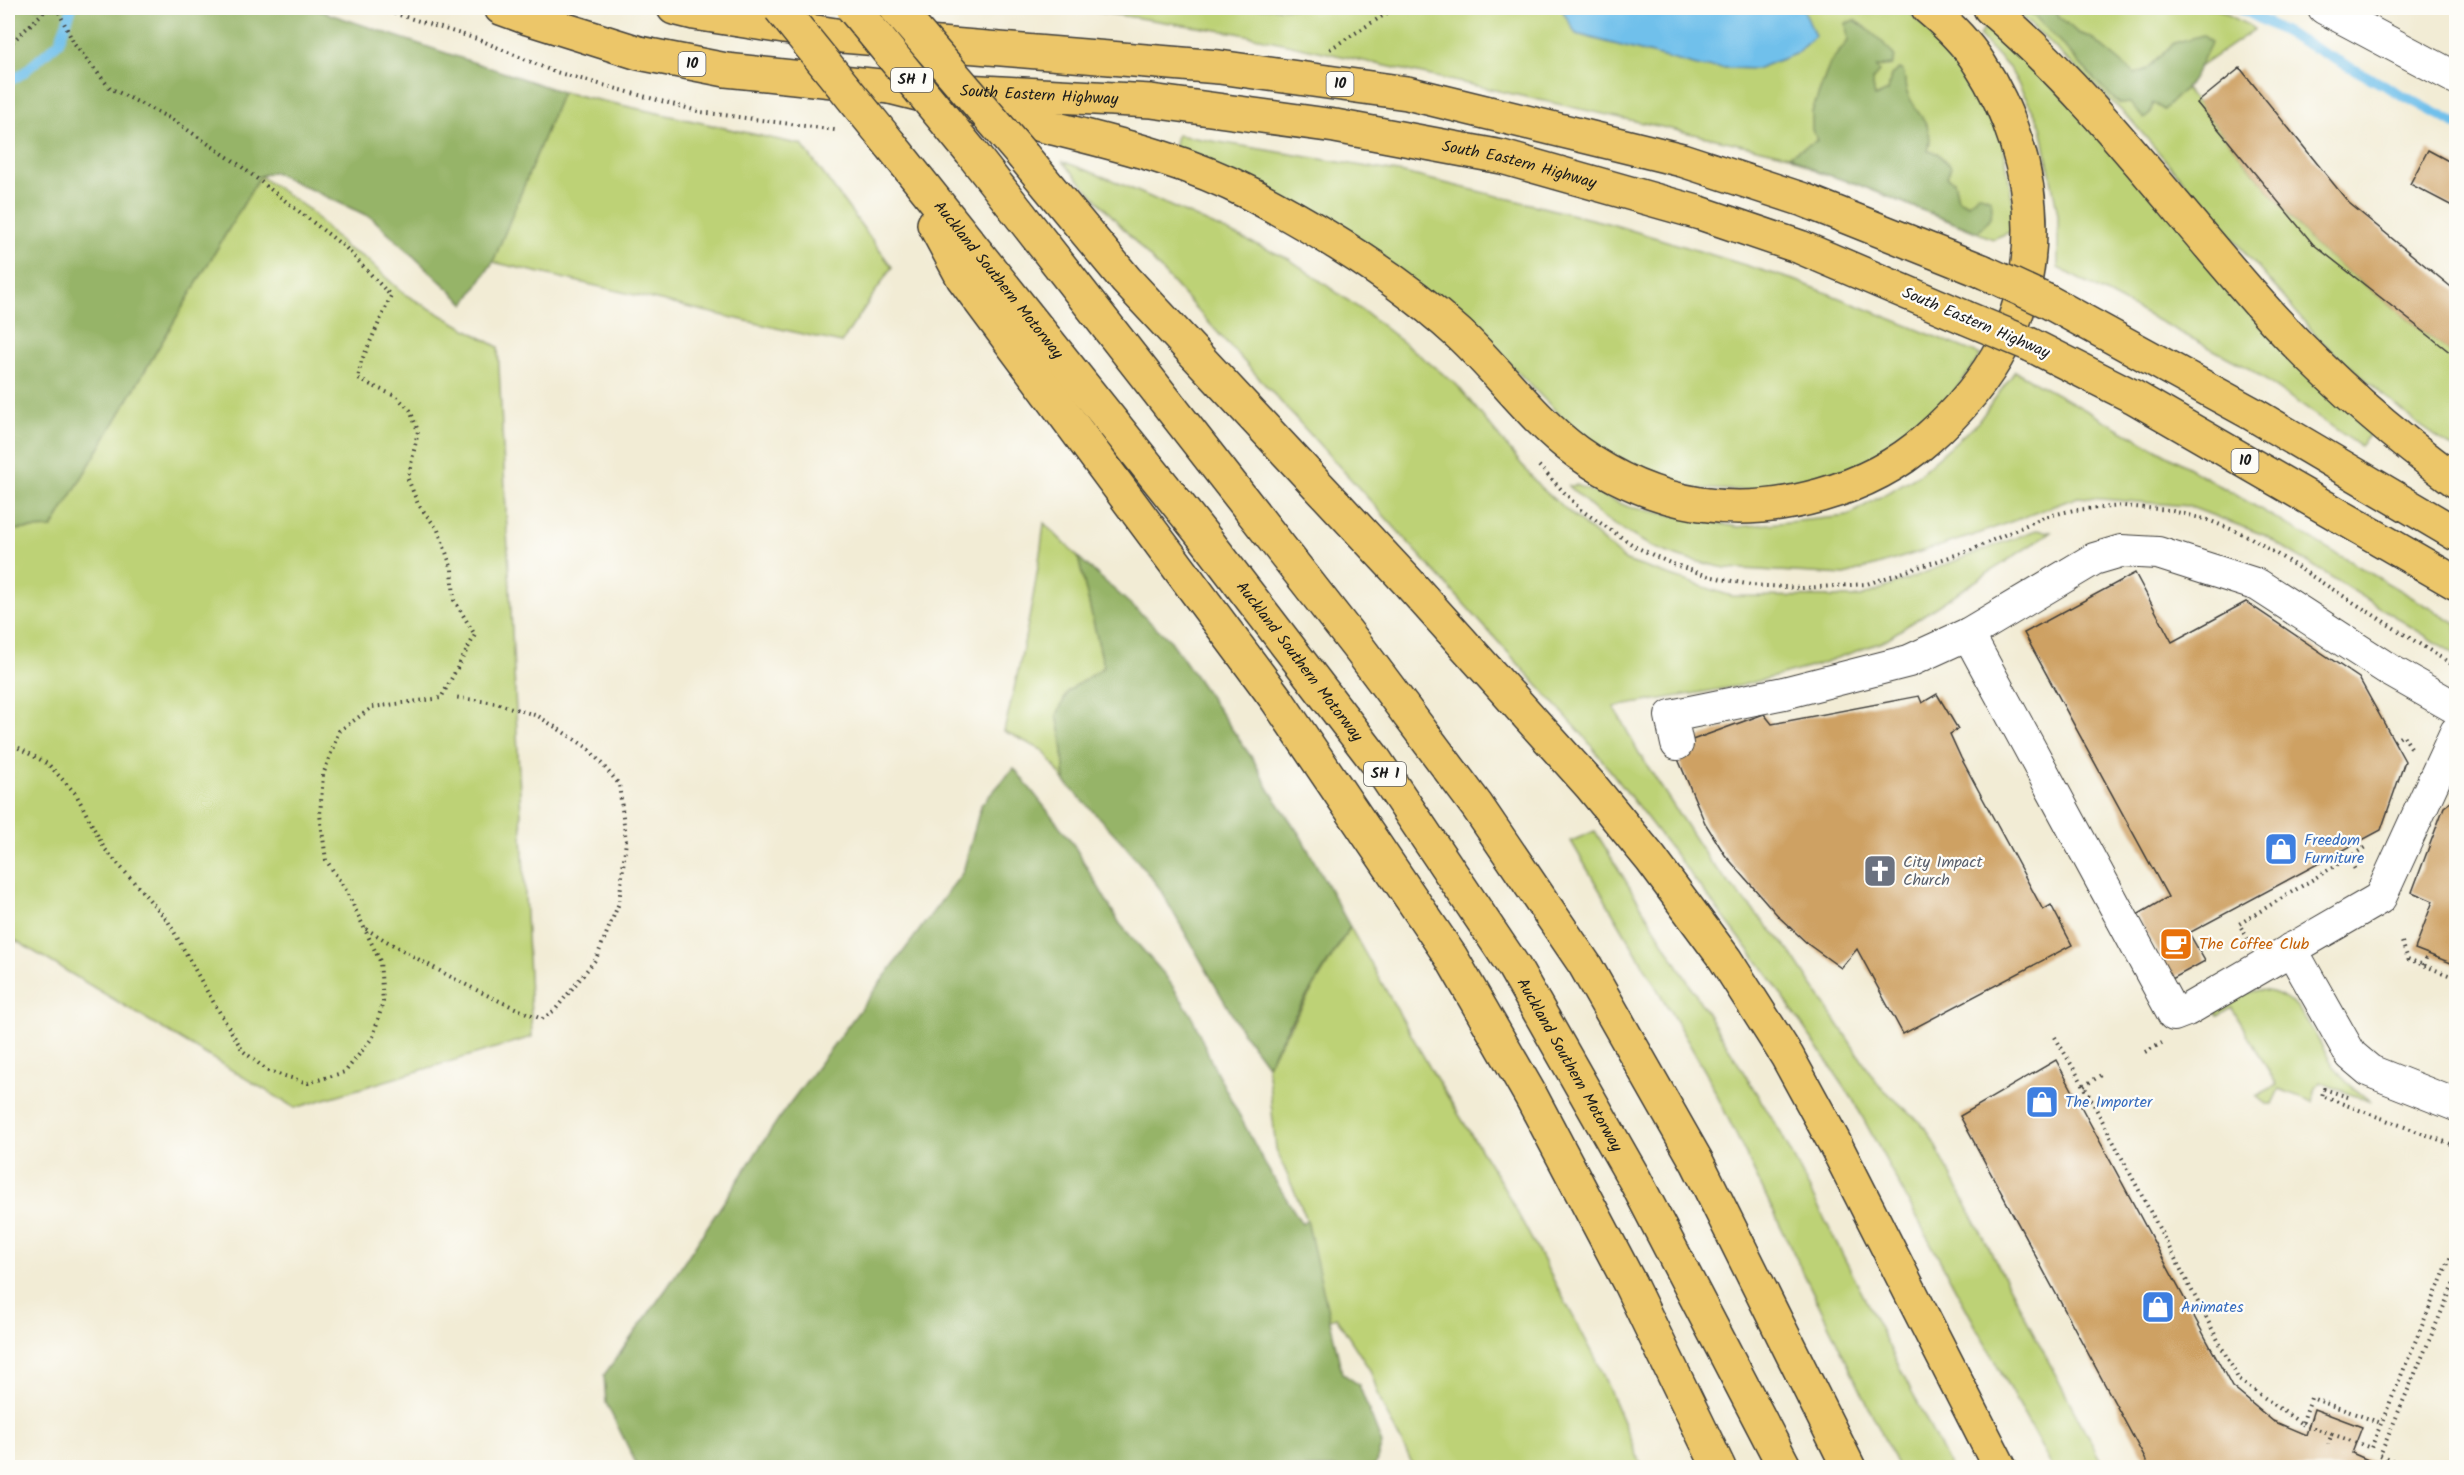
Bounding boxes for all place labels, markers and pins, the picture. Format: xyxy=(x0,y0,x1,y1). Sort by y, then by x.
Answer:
place label: Freedom Furniture xyxy=(2304,828,2364,871)
shop icon: Freedom Furniture xyxy=(2263,831,2299,867)
place label: City Impact Church xyxy=(1903,850,1983,893)
church icon: City Impact Church xyxy=(1862,853,1898,889)
cafe icon: The Coffee Club xyxy=(2158,926,2194,962)
place label: The Coffee Club xyxy=(2199,932,2310,957)
shop icon: The Importer xyxy=(2024,1084,2060,1120)
place label: The Importer xyxy=(2065,1090,2154,1115)
shop icon: Animates xyxy=(2140,1289,2176,1325)
place label: Animates xyxy=(2181,1295,2244,1320)

